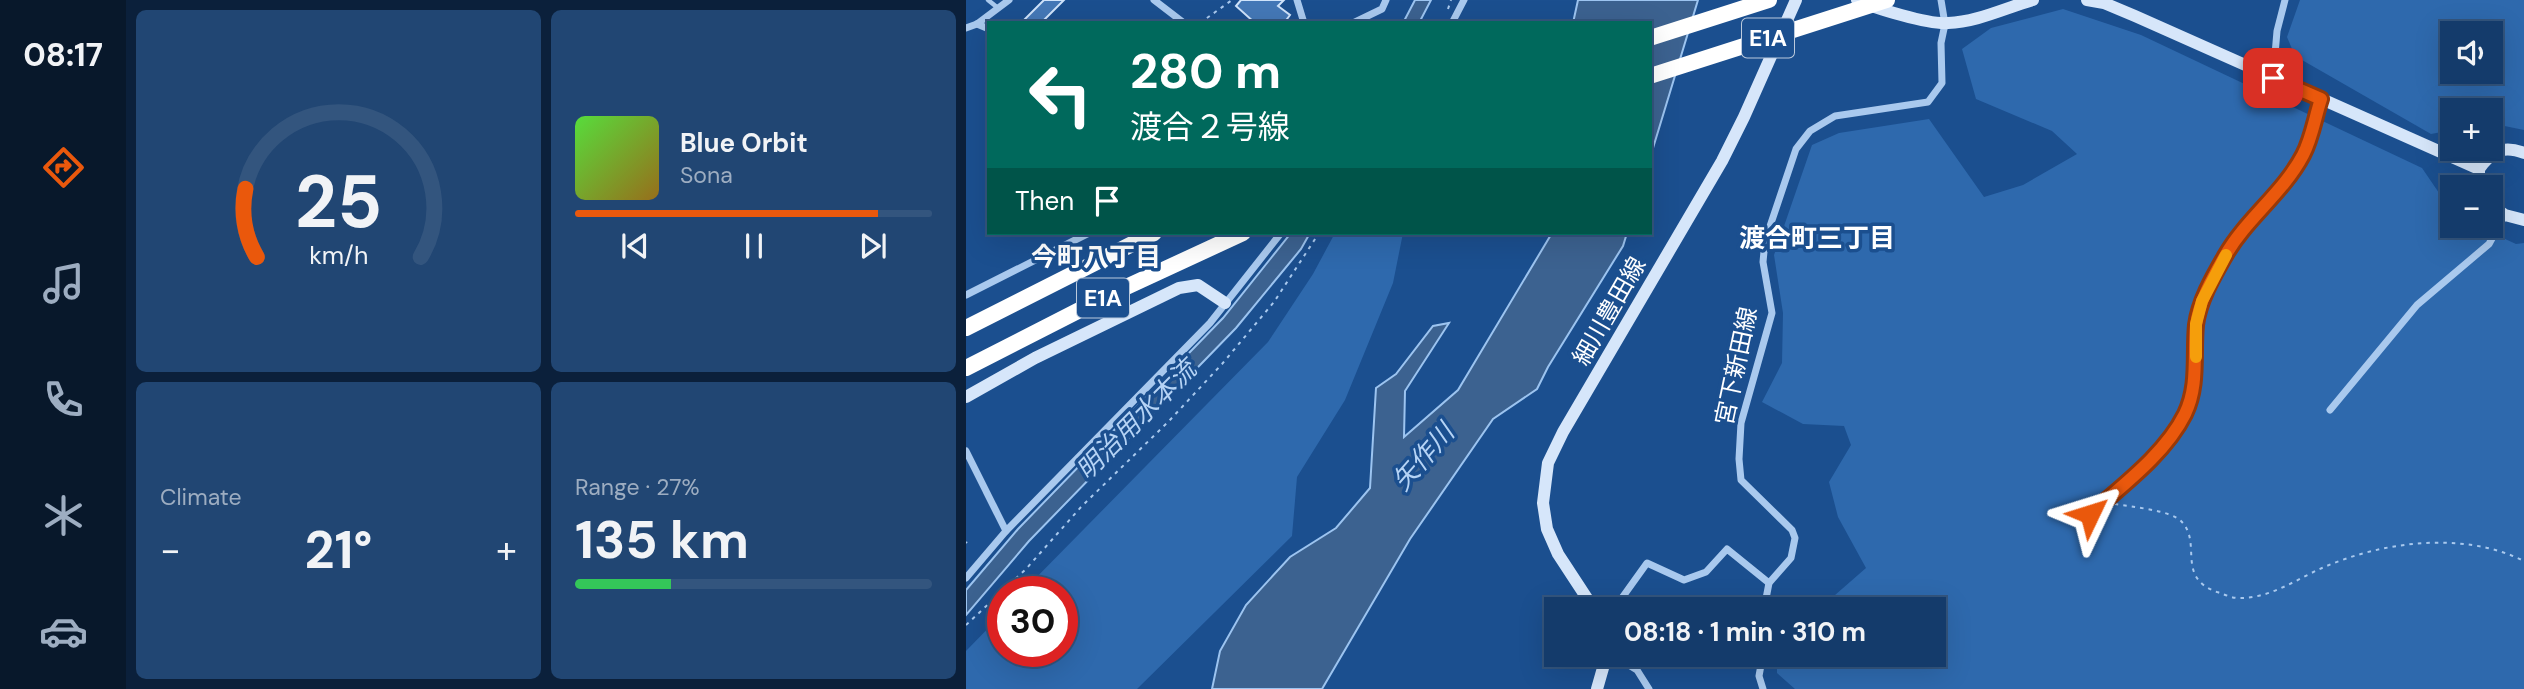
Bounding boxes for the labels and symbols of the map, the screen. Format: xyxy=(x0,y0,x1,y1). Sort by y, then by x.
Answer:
road number: E1A xyxy=(1742,19,1794,58)
pin xyxy=(2243,48,2303,108)
district label: 渡合町三丁目 xyxy=(1739,221,1895,255)
district label: 今町八丁目 xyxy=(1031,240,1161,274)
street label: 細川豊田線 xyxy=(1566,251,1652,371)
road number: E1A xyxy=(1077,278,1129,318)
street label: 宮下新田線 xyxy=(1708,304,1764,428)
water label: 明治用水本流 xyxy=(1069,350,1206,487)
water label: 矢作川 xyxy=(1385,414,1463,498)
position arrow xyxy=(2053,477,2127,551)
speed limit sign: 30 xyxy=(987,576,1078,667)

